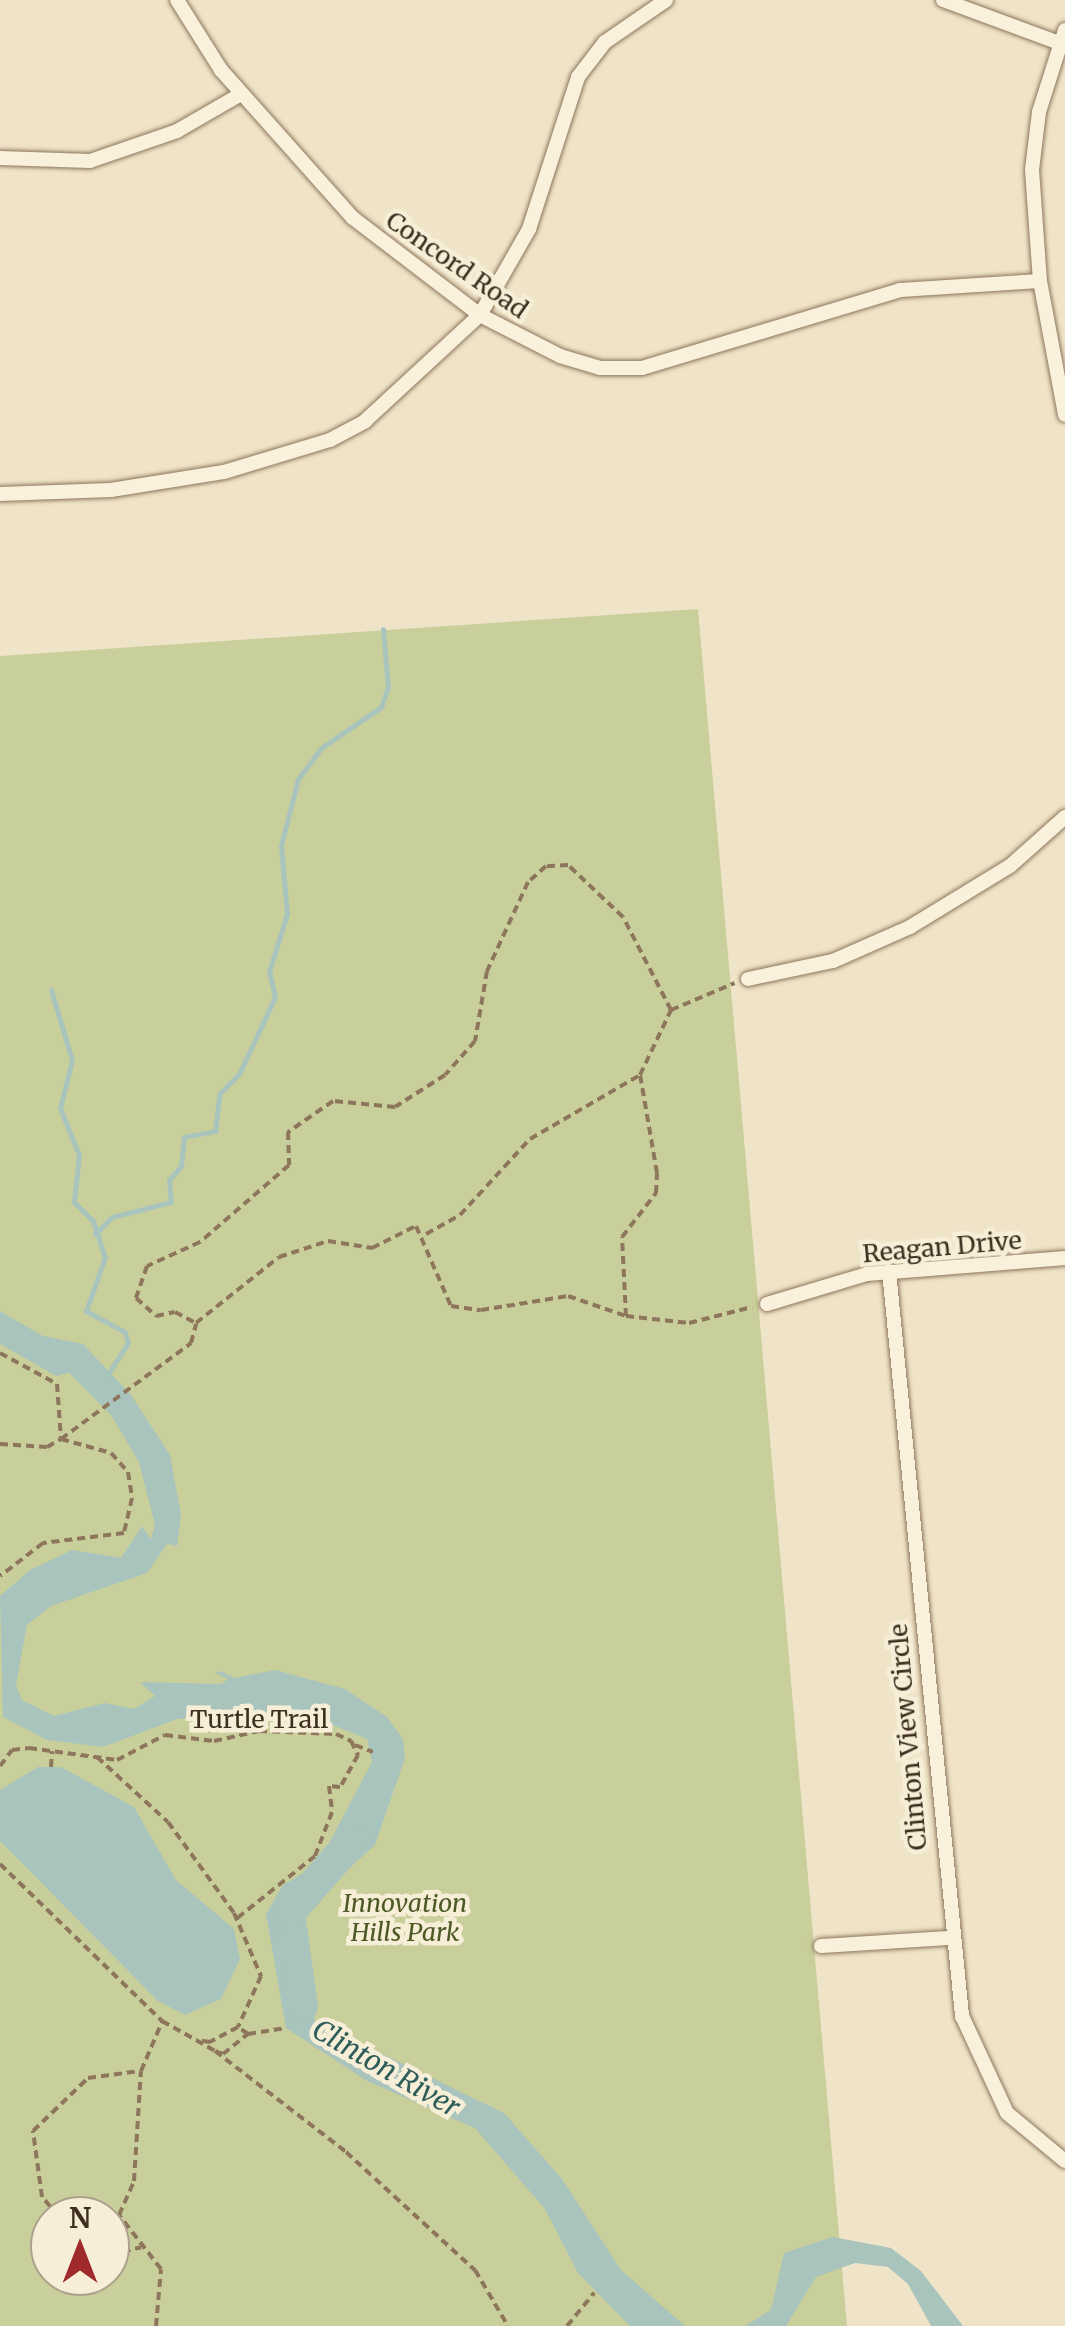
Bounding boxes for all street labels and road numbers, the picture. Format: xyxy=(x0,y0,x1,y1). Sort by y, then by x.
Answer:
street label: Concord Road xyxy=(380,205,534,325)
street label: Reagan Drive xyxy=(861,1225,1023,1269)
street label: Clinton View Circle xyxy=(883,1622,933,1852)
street label: Turtle Trail xyxy=(190,1704,328,1734)

